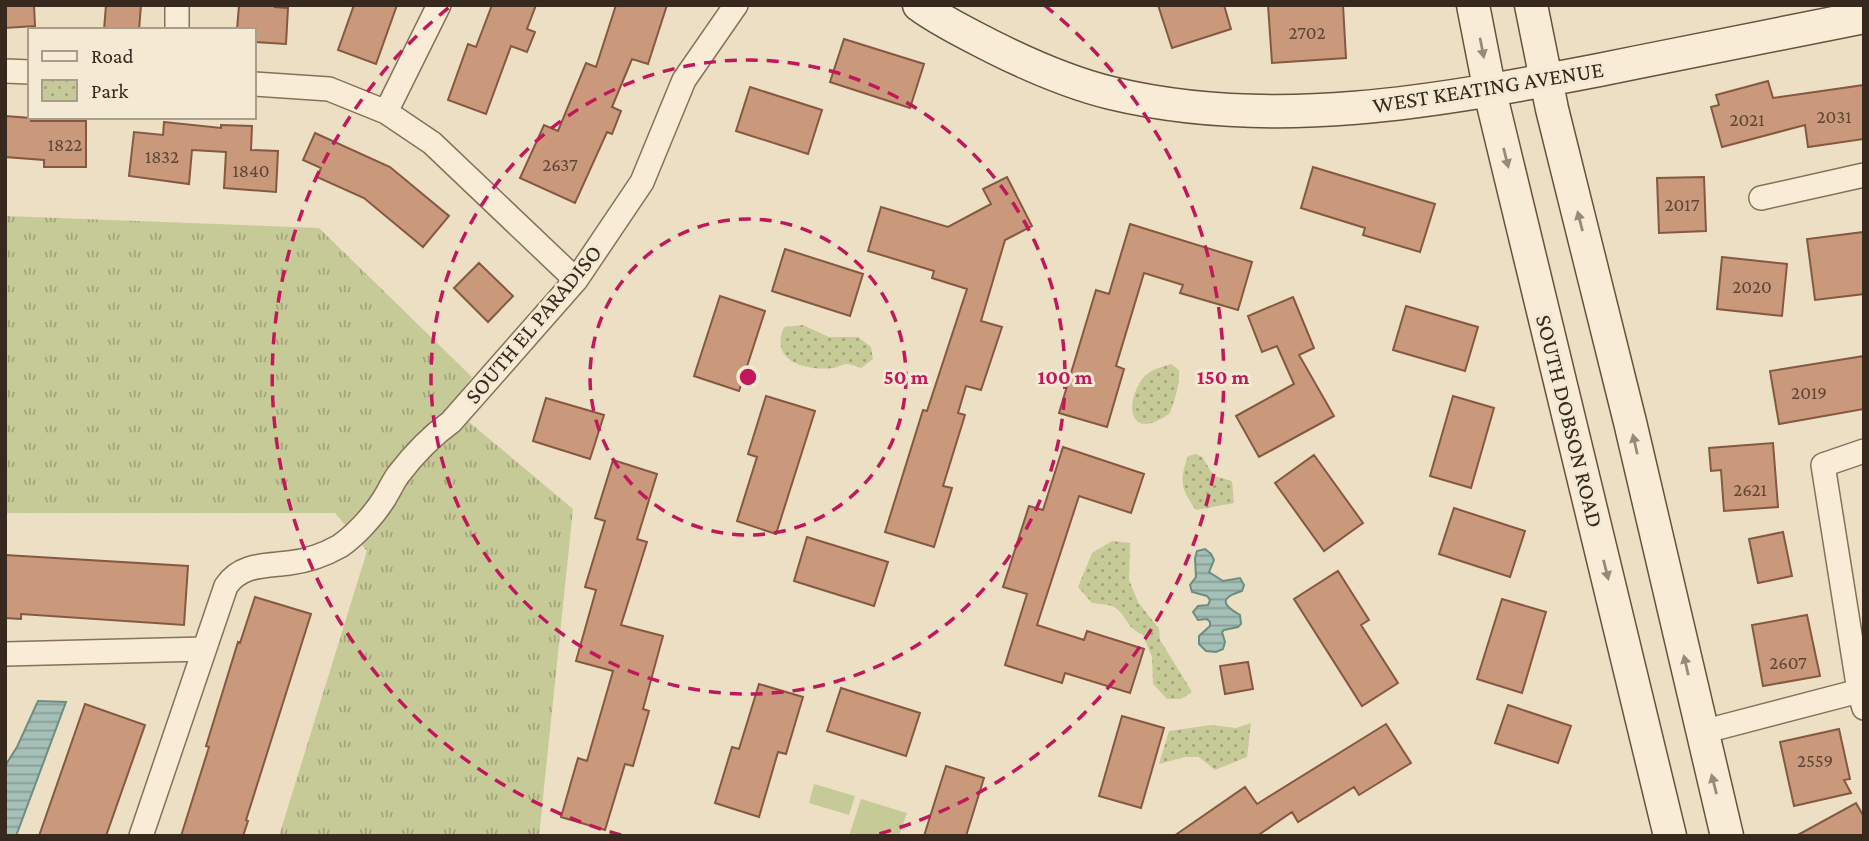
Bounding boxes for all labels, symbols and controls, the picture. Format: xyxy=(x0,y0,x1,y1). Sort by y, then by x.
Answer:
house number: 2702 xyxy=(1289,22,1325,43)
legend xyxy=(28,28,256,119)
one-way arrow xyxy=(1476,37,1487,59)
text: Road xyxy=(91,44,134,68)
street label: WEST KEATING AVENUE xyxy=(1371,56,1605,118)
text: Park xyxy=(91,79,128,103)
house number: 2031 xyxy=(1817,106,1851,127)
house number: 2021 xyxy=(1730,109,1764,130)
house number: 1822 xyxy=(48,134,82,155)
house number: 1832 xyxy=(145,146,179,167)
one-way arrow xyxy=(1501,147,1512,169)
house number: 2637 xyxy=(542,154,578,175)
house number: 1840 xyxy=(233,160,269,181)
house number: 2017 xyxy=(1665,194,1700,215)
one-way arrow xyxy=(1574,210,1585,232)
street label: SOUTH EL PARADISO xyxy=(459,240,607,408)
house number: 2020 xyxy=(1732,276,1772,297)
street label: SOUTH DOBSON ROAD xyxy=(1531,312,1609,530)
centre of rings xyxy=(736,365,760,389)
text: 50 m xyxy=(884,365,929,389)
text: 100 m xyxy=(1037,365,1093,389)
text: 150 m xyxy=(1197,365,1250,389)
house number: 2019 xyxy=(1791,382,1827,403)
one-way arrow xyxy=(1629,433,1640,455)
house number: 2621 xyxy=(1733,479,1767,500)
one-way arrow xyxy=(1601,559,1612,581)
house number: 2607 xyxy=(1769,652,1807,673)
one-way arrow xyxy=(1680,654,1691,676)
house number: 2559 xyxy=(1797,750,1833,771)
one-way arrow xyxy=(1708,773,1719,795)

